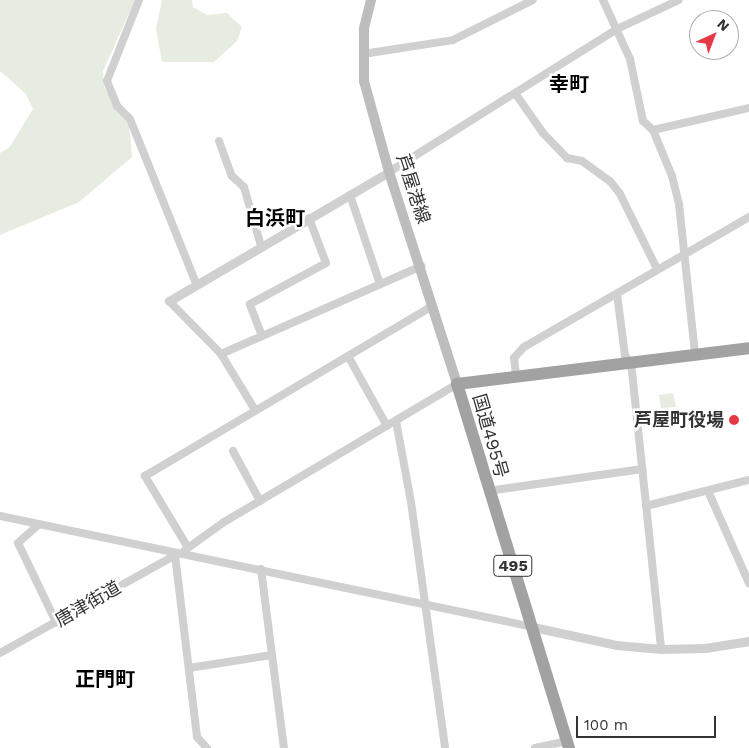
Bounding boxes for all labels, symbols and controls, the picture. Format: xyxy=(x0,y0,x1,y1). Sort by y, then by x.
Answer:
north arrow xyxy=(689,10,739,60)
text: N xyxy=(714,15,733,34)
district label: 幸町 xyxy=(549,72,589,96)
street label: 芦屋港線 xyxy=(392,151,434,227)
district label: 白浜町 xyxy=(245,206,305,230)
street label: 国道495号 xyxy=(468,391,512,481)
place label: 芦屋町役場 xyxy=(634,409,724,431)
marker: 芦屋町役場 xyxy=(728,414,740,426)
road number: 495 xyxy=(493,552,533,580)
street label: 唐津街道 xyxy=(51,577,125,631)
district label: 正門町 xyxy=(75,667,135,691)
scale bar xyxy=(579,706,719,738)
text: 100 m xyxy=(584,716,628,734)

